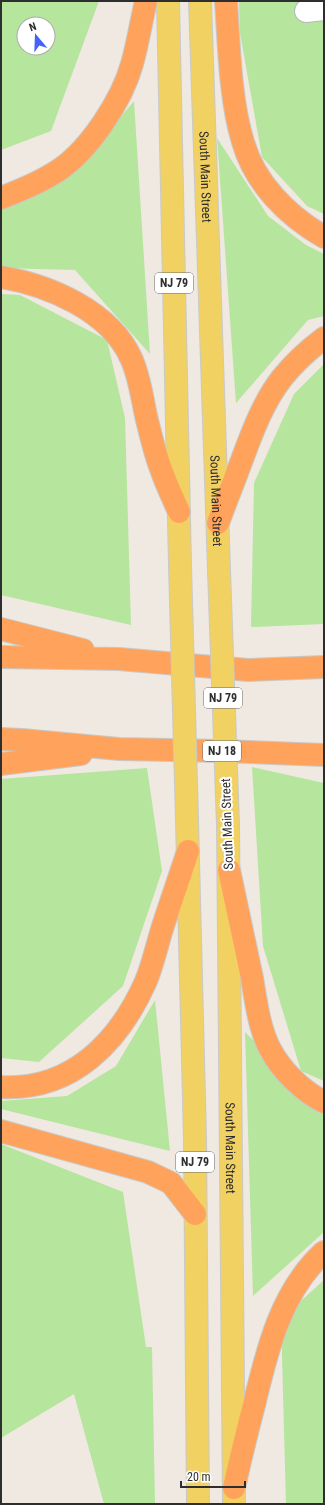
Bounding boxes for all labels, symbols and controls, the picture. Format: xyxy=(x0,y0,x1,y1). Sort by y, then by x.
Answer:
north arrow xyxy=(16,16,56,56)
text: N xyxy=(28,20,38,34)
street label: South Main Street xyxy=(197,131,215,223)
road number: NJ 79 xyxy=(155,273,193,293)
street label: South Main Street xyxy=(208,455,226,547)
road number: NJ 79 xyxy=(204,688,242,708)
road number: NJ 18 xyxy=(203,741,241,761)
street label: South Main Street xyxy=(218,778,236,870)
street label: South Main Street xyxy=(223,1102,239,1194)
road number: NJ 79 xyxy=(176,1152,214,1172)
scale bar xyxy=(181,1463,245,1489)
text: 20 m xyxy=(187,1470,211,1484)

